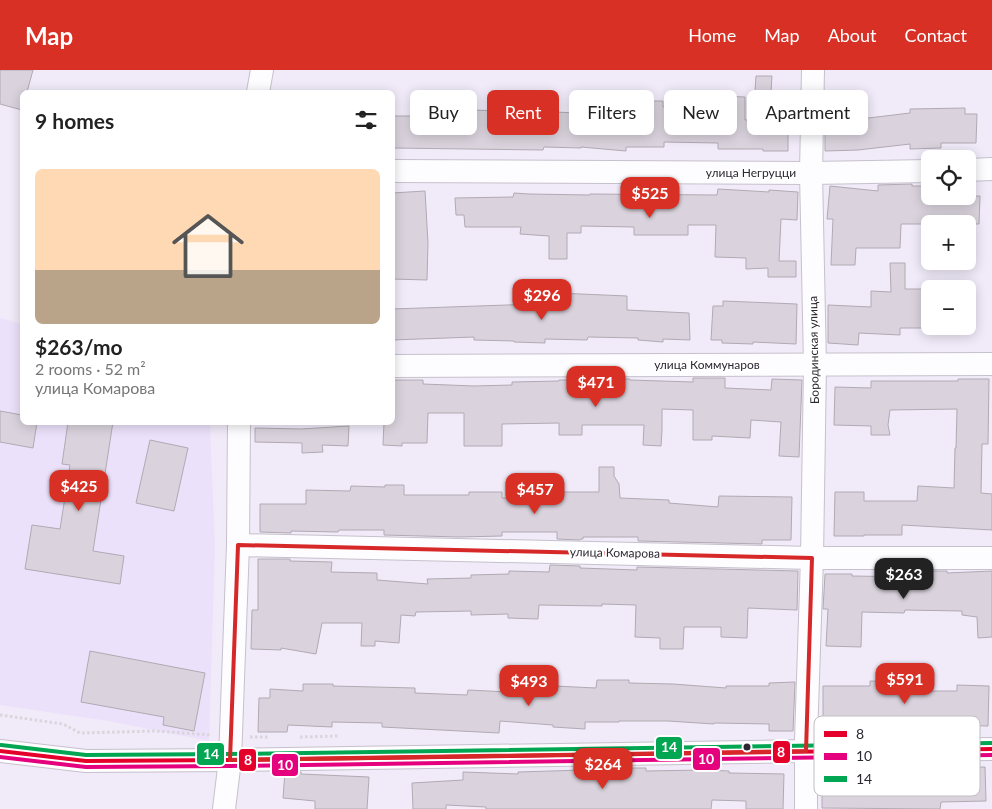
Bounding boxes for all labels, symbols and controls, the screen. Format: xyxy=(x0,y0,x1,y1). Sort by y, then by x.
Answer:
text: Map xyxy=(25,21,73,50)
text: Home xyxy=(688,24,736,46)
text: Map xyxy=(764,24,800,46)
text: About xyxy=(828,24,877,46)
text: Contact xyxy=(905,24,967,46)
chip: Buy xyxy=(410,90,477,135)
chip: Rent xyxy=(487,90,559,135)
chip: Filters xyxy=(569,90,654,135)
chip: New xyxy=(664,90,737,135)
chip: Apartment xyxy=(747,90,868,135)
icon: filters xyxy=(352,106,380,134)
text: 9 homes xyxy=(35,108,114,133)
map controls xyxy=(921,150,976,335)
button: locate xyxy=(921,150,976,205)
street label: улица Негруцци xyxy=(706,165,796,180)
pin: $525 xyxy=(620,176,680,219)
text: $525 xyxy=(631,183,669,202)
icon: home xyxy=(163,201,253,291)
button: + xyxy=(921,215,976,270)
pin: $296 xyxy=(512,278,572,321)
button: − xyxy=(921,280,976,335)
text: $296 xyxy=(523,285,561,304)
street label: Бородинская улица xyxy=(805,296,822,404)
text: $263/mo xyxy=(35,334,123,359)
street label: улица Коммунаров xyxy=(654,357,760,372)
text: 2 rooms · 52 m² xyxy=(35,359,146,378)
pin: $471 xyxy=(566,366,626,408)
text: $471 xyxy=(577,372,615,391)
text: улица Комарова xyxy=(35,378,155,397)
pin: $425 xyxy=(49,470,109,512)
pin: $457 xyxy=(505,472,565,515)
text: $425 xyxy=(60,476,98,495)
text: $457 xyxy=(516,479,554,498)
street label: улица Комарова xyxy=(570,544,660,561)
pin: $263 xyxy=(874,558,934,600)
text: $263 xyxy=(885,564,923,583)
pin: $591 xyxy=(875,662,935,705)
pin: $493 xyxy=(499,664,559,707)
text: $591 xyxy=(886,669,924,688)
text: $493 xyxy=(510,671,548,690)
legend xyxy=(814,716,980,796)
text: 8 xyxy=(856,725,864,742)
line badge: 14 xyxy=(655,736,683,760)
text: 14 xyxy=(661,738,677,755)
line badge: 8 xyxy=(772,740,791,764)
line badge: 14 xyxy=(196,742,225,766)
unlabelled marker xyxy=(742,742,752,752)
text: 8 xyxy=(777,743,785,760)
text: 14 xyxy=(203,745,219,762)
line badge: 10 xyxy=(692,747,721,771)
text: 10 xyxy=(856,747,872,764)
line badge: 8 xyxy=(238,748,257,772)
pin: $264 xyxy=(573,748,633,790)
text: 10 xyxy=(698,750,714,767)
text: 8 xyxy=(244,751,252,768)
line badge: 10 xyxy=(271,753,299,777)
text: $264 xyxy=(584,754,622,773)
text: 10 xyxy=(277,756,293,773)
text: 14 xyxy=(856,770,872,787)

